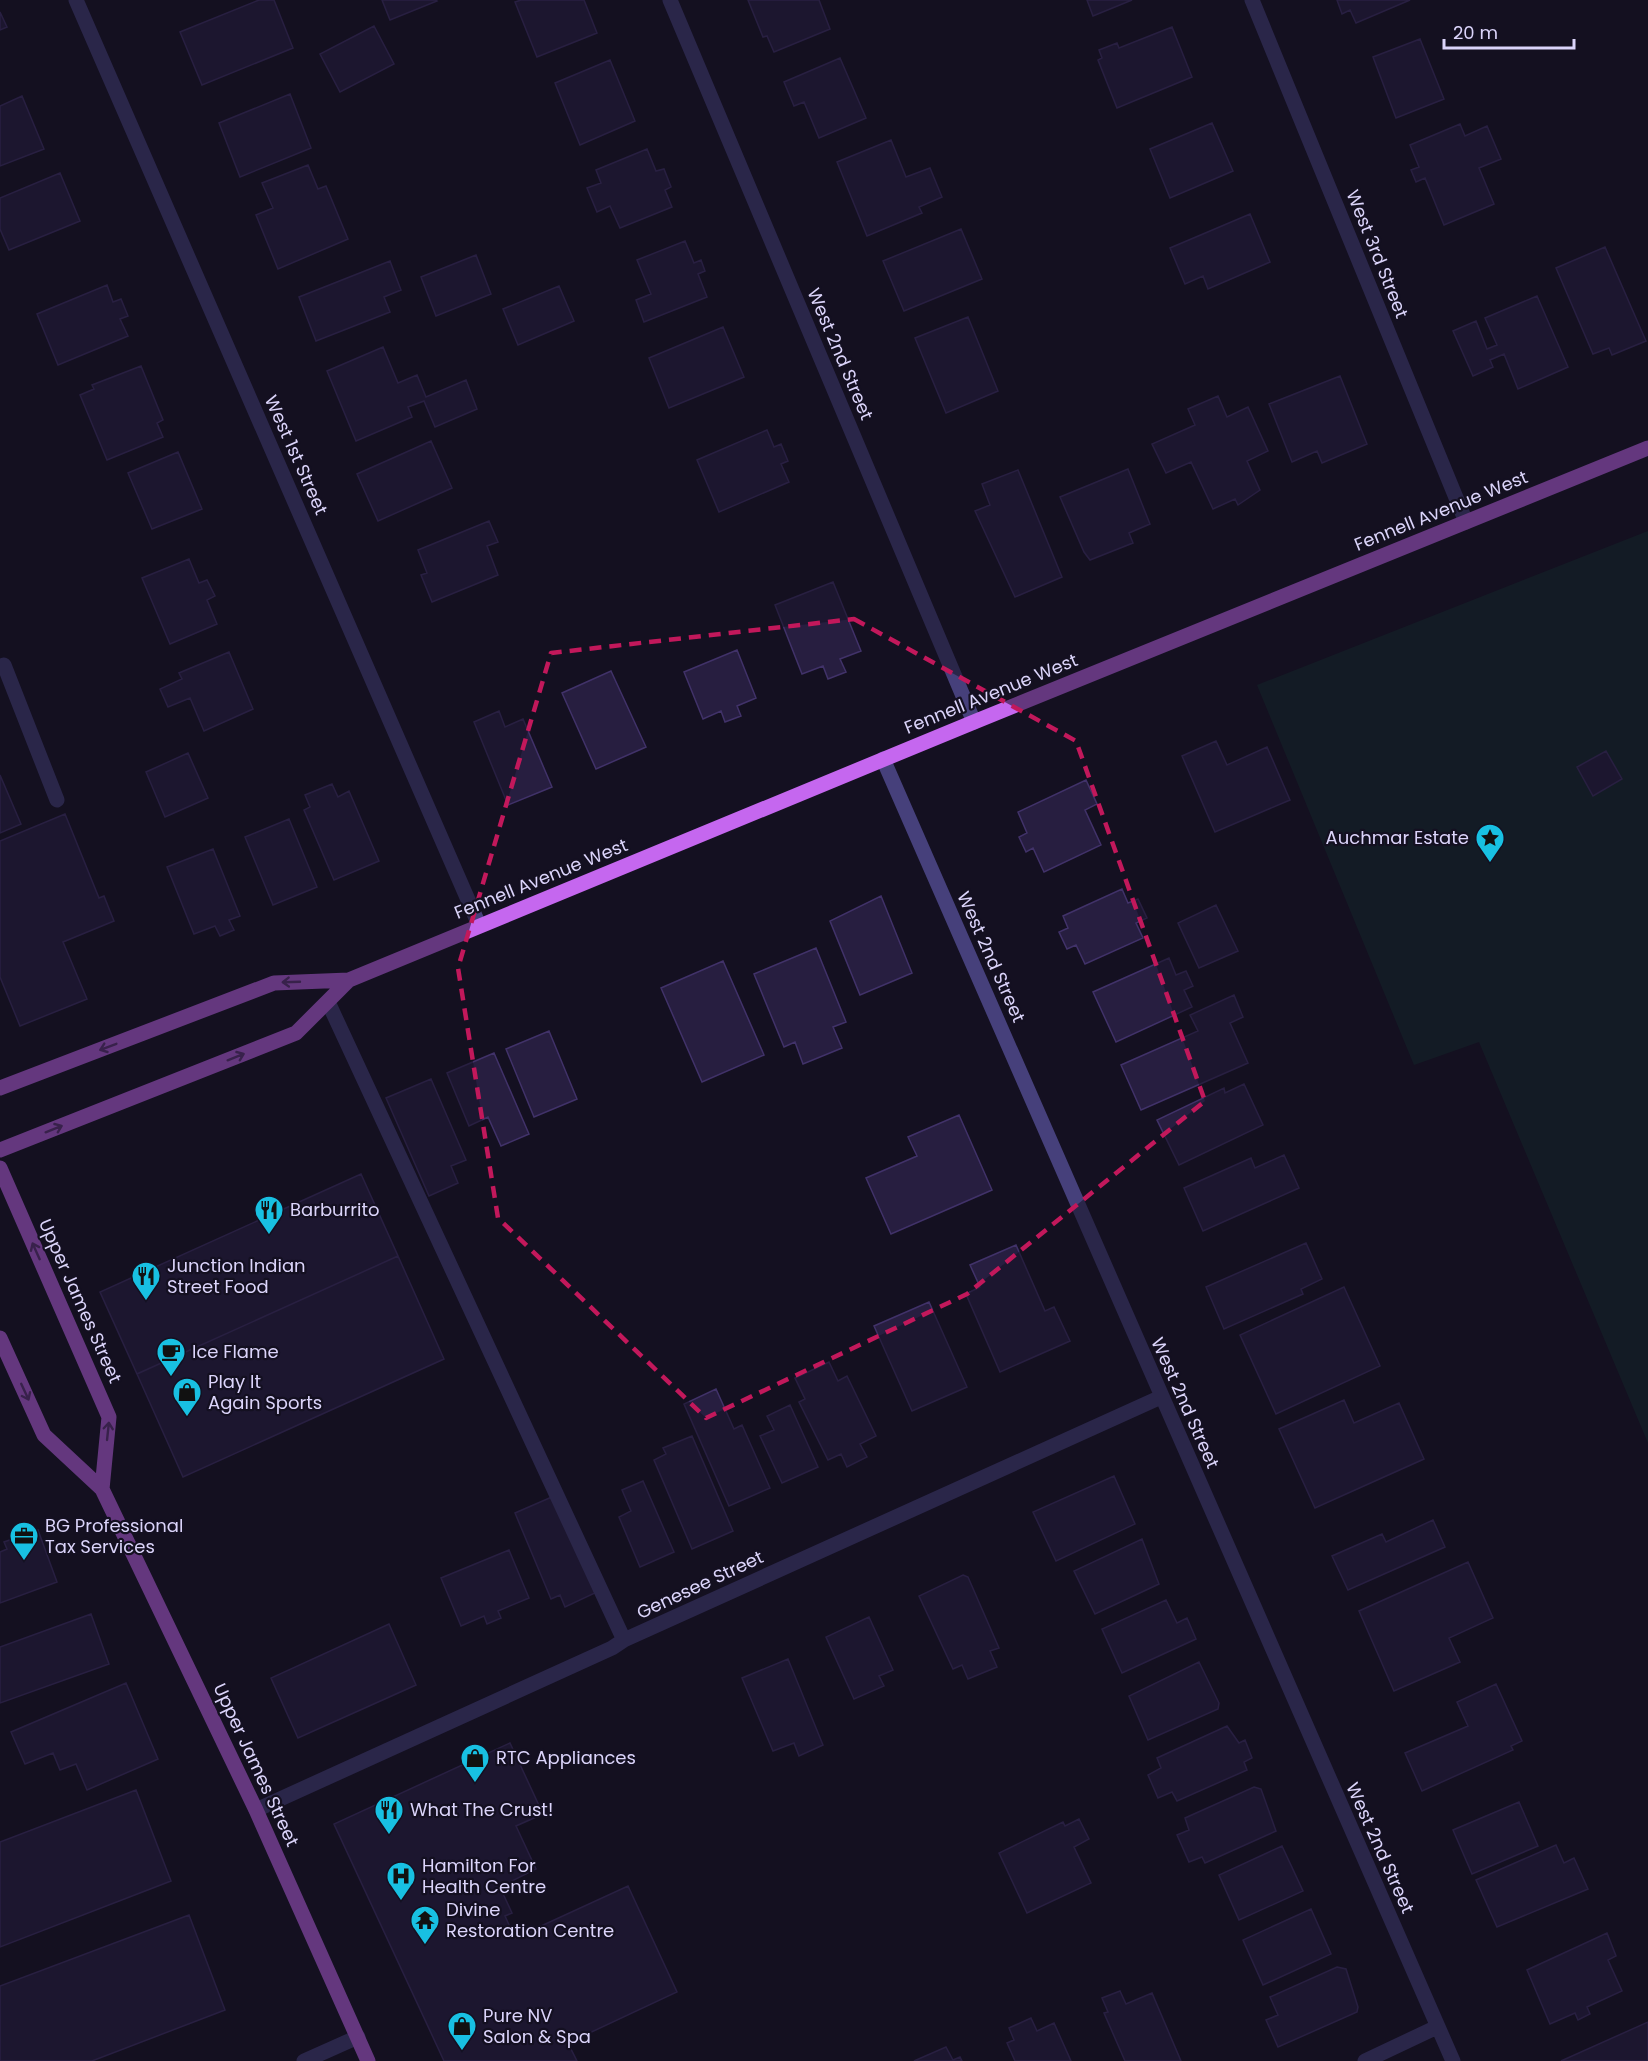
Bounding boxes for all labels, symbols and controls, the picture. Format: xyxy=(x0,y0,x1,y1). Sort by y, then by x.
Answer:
scale bar xyxy=(1444,12,1574,50)
text: 20 m xyxy=(1453,20,1498,45)
street label: West 3rd Street xyxy=(1340,186,1415,322)
street label: West 2nd Street xyxy=(801,284,880,424)
street label: West 1st Street xyxy=(259,391,334,519)
street label: Fennell Avenue West xyxy=(1350,464,1531,557)
street label: Fennell Avenue West xyxy=(900,647,1081,740)
place icon: Auchmar Estate xyxy=(1474,822,1506,864)
place label: Auchmar Estate xyxy=(1326,825,1469,850)
street label: Fennell Avenue West xyxy=(450,832,631,925)
street label: West 2nd Street xyxy=(951,887,1032,1026)
one-way arrow xyxy=(281,976,301,988)
one-way arrow xyxy=(99,1042,118,1053)
one-way arrow xyxy=(226,1051,244,1062)
one-way arrow xyxy=(45,1123,63,1134)
restaurant icon: Barburrito xyxy=(253,1194,285,1236)
place label: Barburrito xyxy=(290,1197,380,1222)
street label: Upper James Street xyxy=(33,1215,128,1387)
one-way arrow xyxy=(30,1243,41,1261)
place label: Junction Indian Street Food xyxy=(167,1253,306,1299)
restaurant icon: Junction Indian Street Food xyxy=(130,1260,162,1302)
street label: West 2nd Street xyxy=(1145,1333,1226,1472)
cafe icon: Ice Flame xyxy=(155,1336,187,1378)
place label: Ice Flame xyxy=(192,1339,279,1364)
place label: Play It Again Sports xyxy=(208,1369,322,1415)
shop icon: Play It Again Sports xyxy=(171,1376,203,1418)
one-way arrow xyxy=(19,1382,31,1400)
one-way arrow xyxy=(103,1421,114,1441)
place label: BG Professional Tax Services xyxy=(45,1513,183,1559)
office icon: BG Professional Tax Services xyxy=(8,1520,40,1562)
street label: Genesee Street xyxy=(632,1544,767,1625)
street label: Upper James Street xyxy=(208,1679,305,1850)
shop icon: RTC Appliances xyxy=(459,1742,491,1784)
place label: RTC Appliances xyxy=(496,1745,636,1770)
street label: West 2nd Street xyxy=(1340,1778,1421,1917)
restaurant icon: What The Crust! xyxy=(373,1794,405,1836)
place label: What The Crust! xyxy=(410,1797,553,1822)
place label: Hamilton For Health Centre xyxy=(422,1853,546,1899)
hospital icon: Hamilton For Health Centre xyxy=(385,1860,417,1902)
place label: Divine Restoration Centre xyxy=(446,1897,614,1943)
temple icon: Divine Restoration Centre xyxy=(409,1904,441,1946)
place label: Pure NV Salon & Spa xyxy=(483,2003,591,2049)
shop icon: Pure NV Salon & Spa xyxy=(446,2010,478,2052)

